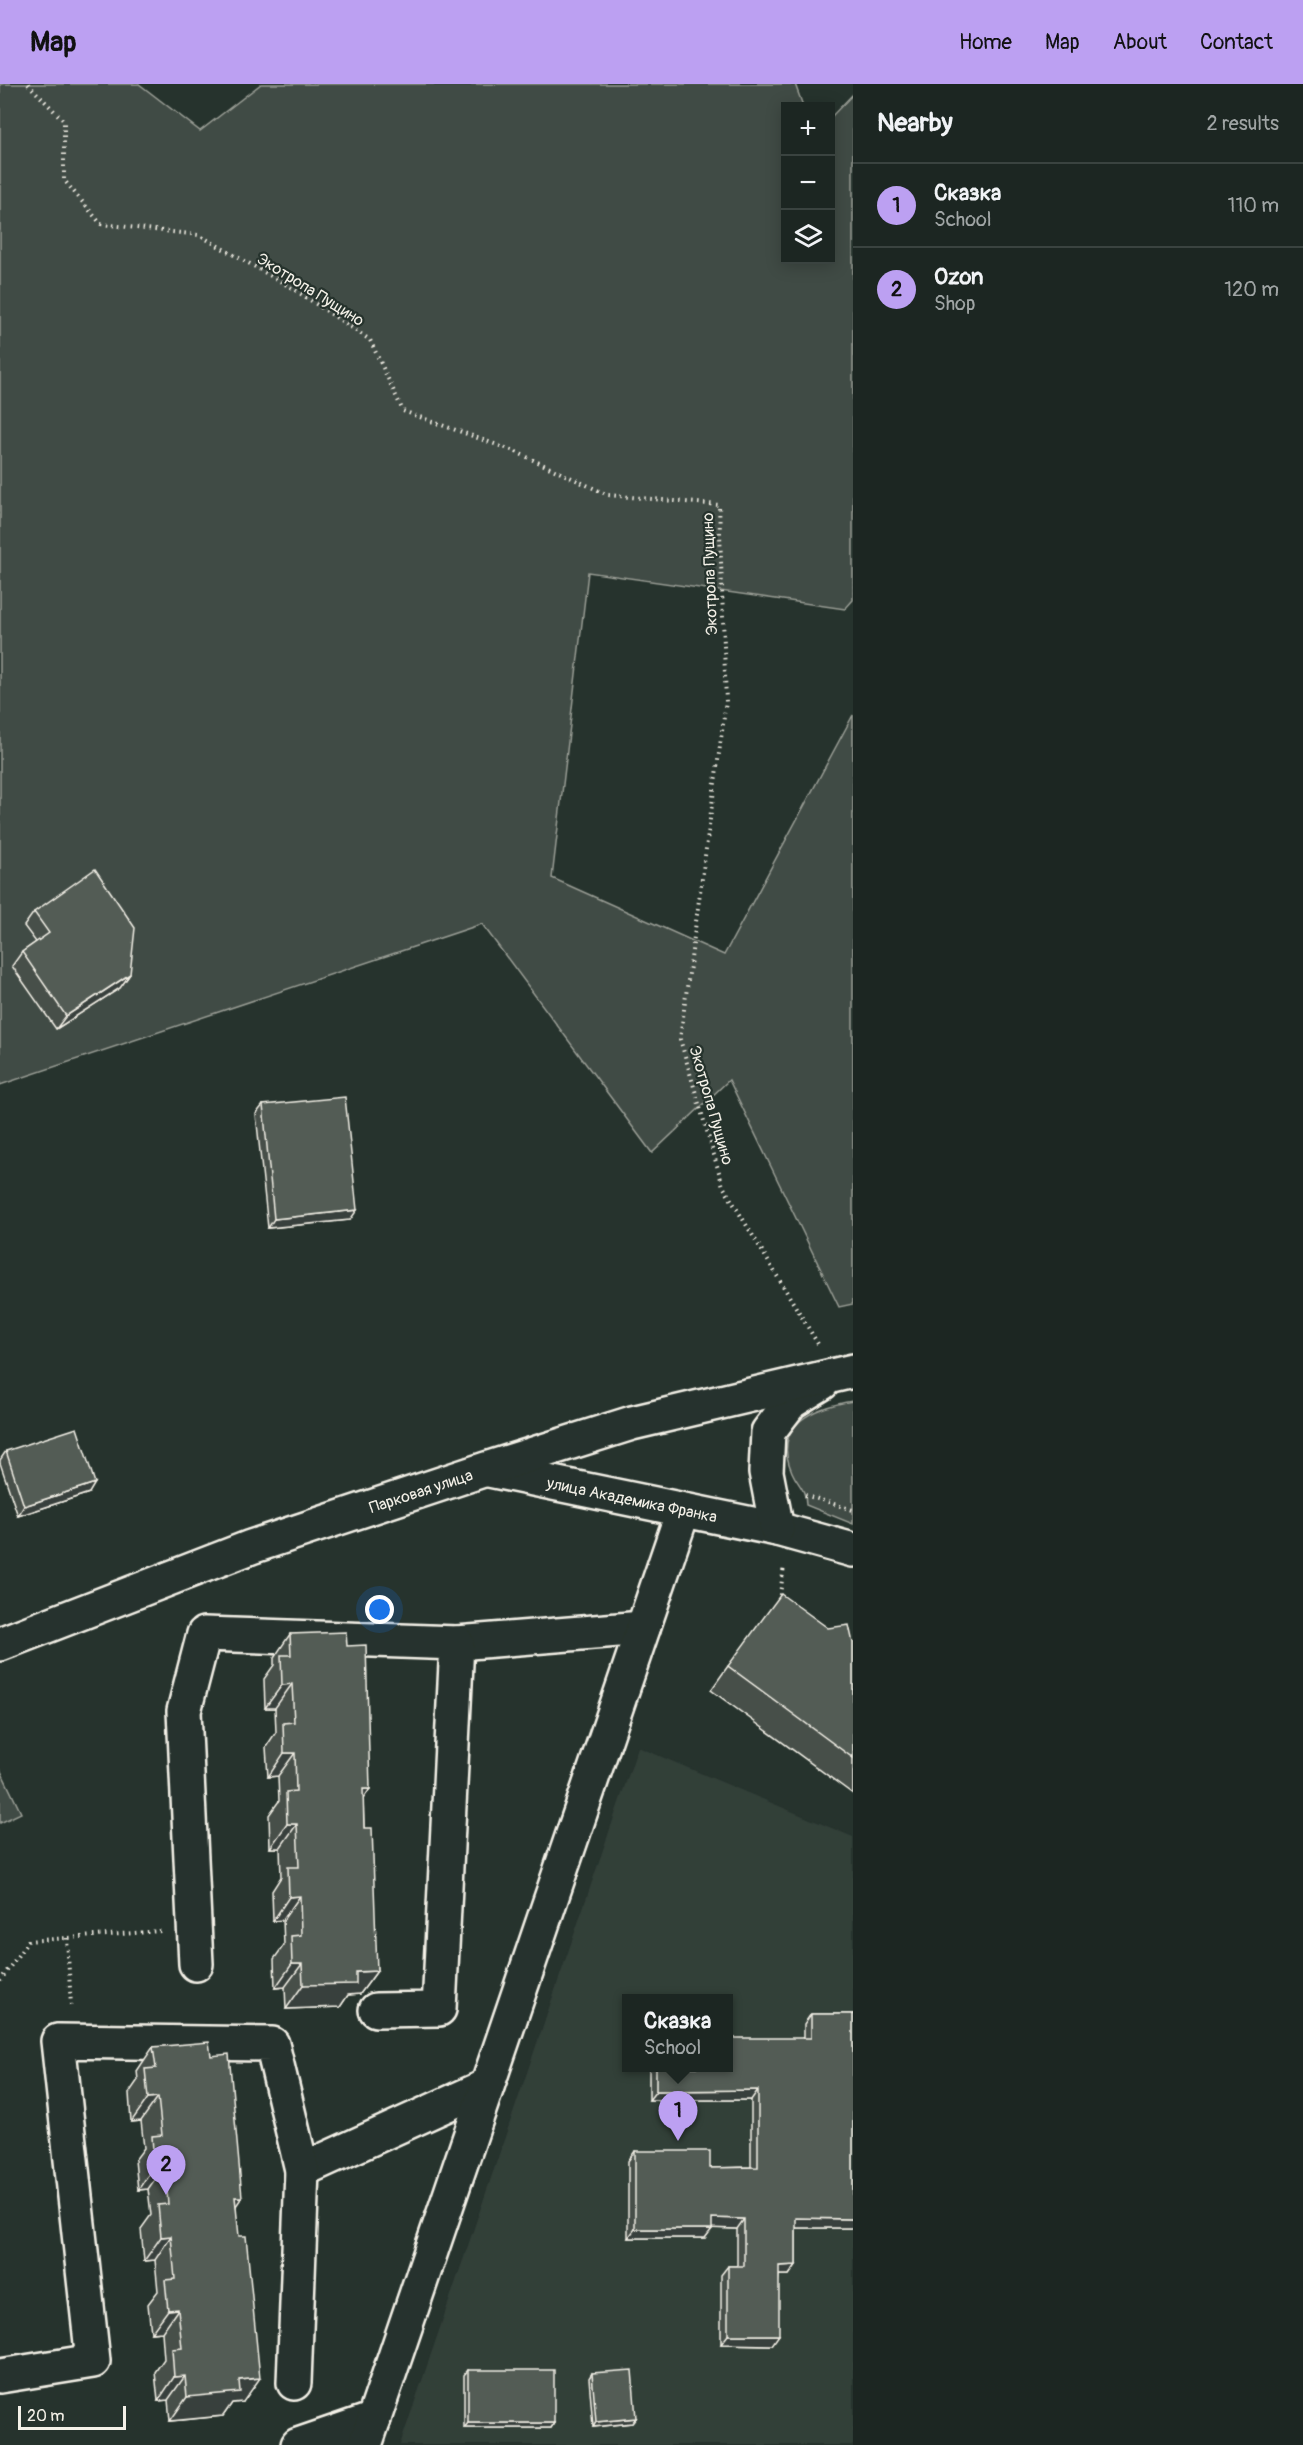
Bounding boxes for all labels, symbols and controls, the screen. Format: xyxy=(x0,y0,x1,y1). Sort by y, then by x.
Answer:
text: Map xyxy=(30,25,76,60)
text: Home xyxy=(959,29,1012,56)
text: Map xyxy=(1045,29,1080,56)
text: About xyxy=(1113,29,1167,56)
text: Contact xyxy=(1200,29,1273,56)
map controls xyxy=(781,102,835,264)
button: + xyxy=(781,102,835,156)
text: Nearby xyxy=(877,107,953,139)
text: 2 results xyxy=(1207,111,1279,136)
button: − xyxy=(781,156,835,210)
text: Сказка xyxy=(934,179,1001,207)
text: 1 xyxy=(893,193,900,218)
text: 110 m xyxy=(1228,193,1279,218)
text: School xyxy=(934,207,991,232)
button: layers xyxy=(781,210,835,264)
street label: Экотропа Пущино xyxy=(253,249,368,331)
text: Ozon xyxy=(934,263,983,291)
text: 2 xyxy=(891,277,902,302)
text: 120 m xyxy=(1224,277,1279,302)
text: Shop xyxy=(934,291,975,316)
street label: Экотропа Пущино xyxy=(698,512,722,636)
street label: Экотропа Пущино xyxy=(685,1044,738,1167)
street label: Парковая улица xyxy=(367,1465,475,1518)
street label: улица Академика Франка xyxy=(544,1473,719,1527)
your location xyxy=(365,1595,394,1624)
popup xyxy=(622,1994,733,2072)
text: Сказка xyxy=(644,2007,711,2035)
text: School xyxy=(644,2035,701,2060)
pin: 1 xyxy=(658,2092,698,2141)
pin: 2 xyxy=(146,2146,186,2195)
scale bar xyxy=(18,2403,126,2430)
text: 20 m xyxy=(27,2406,65,2426)

